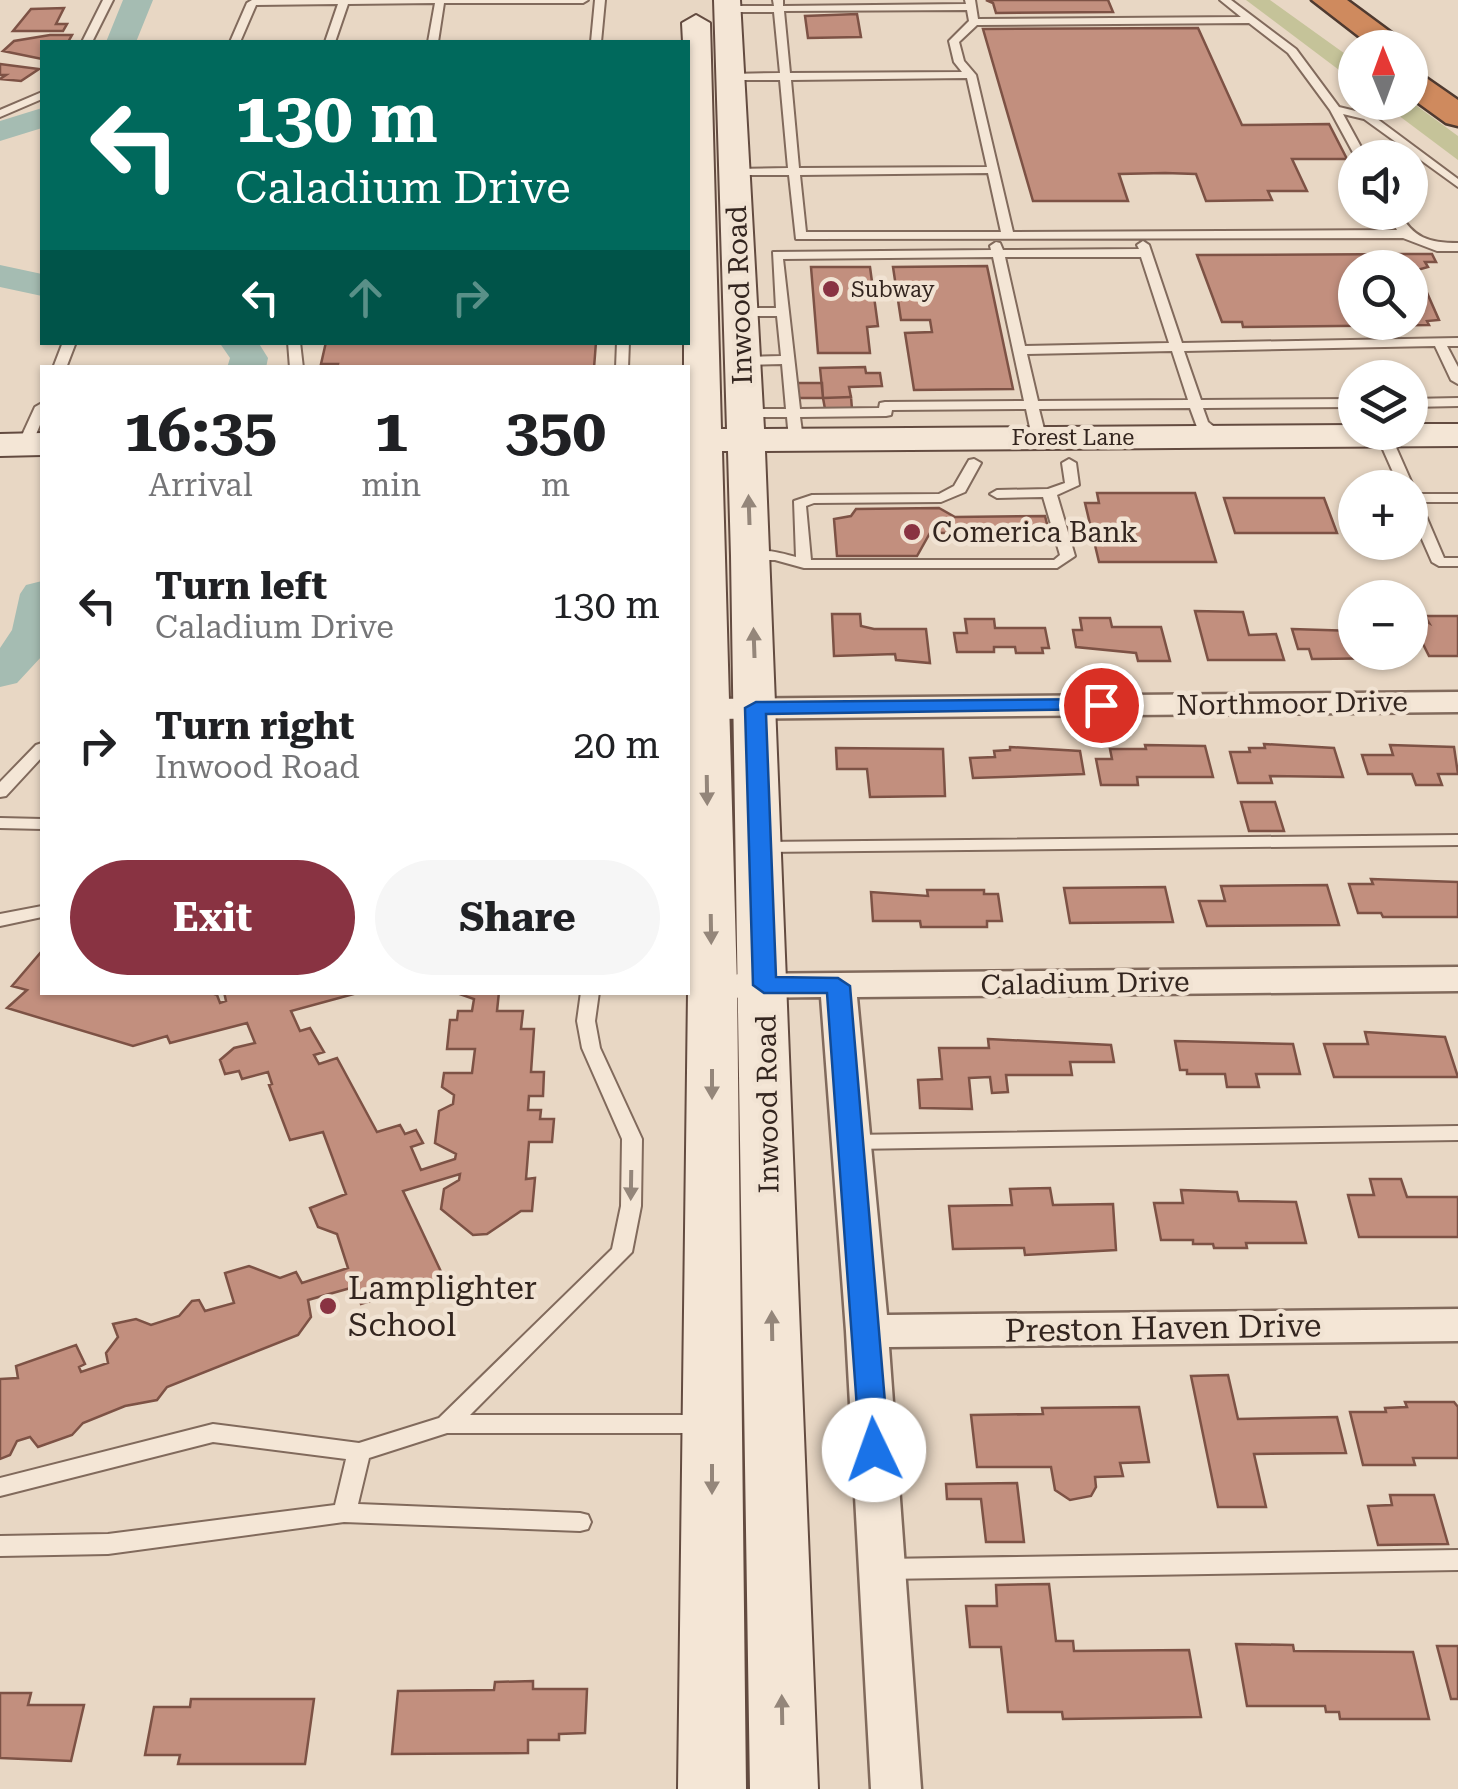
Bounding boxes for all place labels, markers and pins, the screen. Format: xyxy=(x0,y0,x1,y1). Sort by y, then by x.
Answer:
place label: Subway xyxy=(851,277,934,302)
marker: Subway xyxy=(820,278,842,300)
place label: Comerica Bank xyxy=(932,516,1138,549)
marker: Comerica Bank xyxy=(901,521,923,543)
pin xyxy=(1059,663,1144,748)
place label: Lamplighter School xyxy=(348,1269,537,1344)
marker: Lamplighter School xyxy=(317,1295,339,1317)

